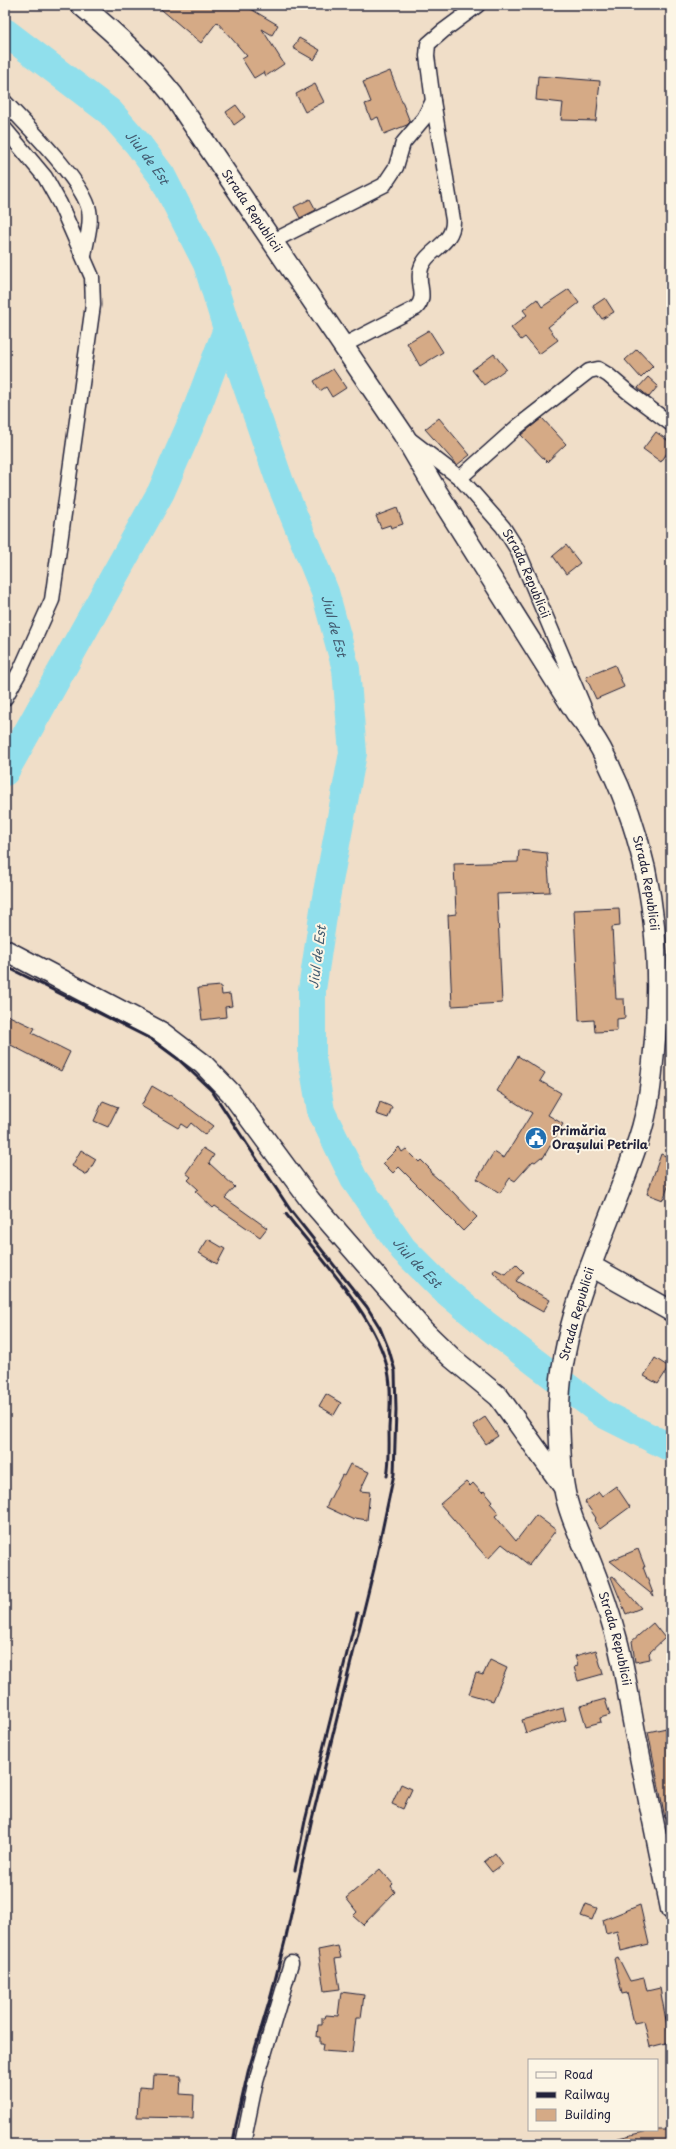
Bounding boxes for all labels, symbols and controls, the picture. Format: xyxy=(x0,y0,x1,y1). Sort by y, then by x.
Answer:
water label: Jiul de Est xyxy=(121,126,175,189)
street label: Strada Republicii xyxy=(218,165,287,256)
street label: Strada Republicii xyxy=(498,525,555,621)
water label: Jiul de Est xyxy=(317,593,353,660)
street label: Strada Republicii xyxy=(629,833,664,932)
water label: Jiul de Est xyxy=(303,923,330,989)
place label: Primăria Orașului Petrila xyxy=(552,1121,649,1153)
public building icon: Primăria Orașului Petrila xyxy=(523,1125,549,1151)
water label: Jiul de Est xyxy=(389,1234,448,1293)
street label: Strada Republicii xyxy=(554,1265,598,1363)
street label: Strada Republicii xyxy=(594,1589,637,1687)
legend xyxy=(528,2059,658,2131)
text: Road xyxy=(564,2065,593,2083)
text: Railway xyxy=(564,2085,610,2103)
text: Building xyxy=(564,2105,611,2123)

